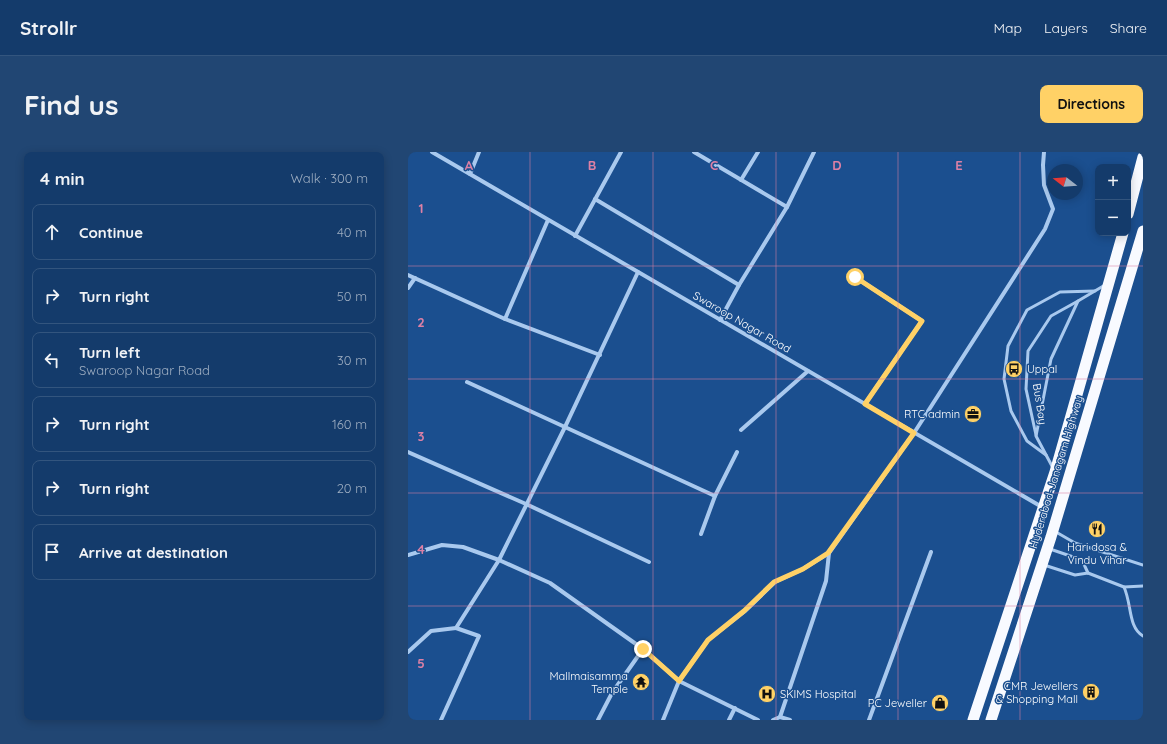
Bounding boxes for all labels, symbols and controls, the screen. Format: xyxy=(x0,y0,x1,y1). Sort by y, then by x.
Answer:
text: Strollr xyxy=(20,16,77,40)
text: Map xyxy=(993,19,1022,37)
text: Layers xyxy=(1044,19,1088,37)
text: Share xyxy=(1110,19,1147,37)
button: Directions xyxy=(1040,85,1143,123)
text: Find us xyxy=(24,87,118,122)
text: A xyxy=(465,157,474,173)
text: B xyxy=(588,157,596,173)
text: C xyxy=(710,157,718,173)
text: D xyxy=(832,157,842,173)
text: E xyxy=(955,157,963,173)
north arrow xyxy=(1047,164,1083,200)
map controls xyxy=(1095,164,1131,236)
button: + xyxy=(1095,164,1131,200)
text: 4 min xyxy=(40,168,85,189)
text: Walk · 300 m xyxy=(290,170,368,186)
text: 1 xyxy=(418,200,424,216)
button: − xyxy=(1095,200,1131,236)
icon: ahead xyxy=(41,221,63,243)
text: Continue xyxy=(79,223,143,242)
text: 40 m xyxy=(337,224,367,240)
route start xyxy=(846,268,864,286)
icon: right xyxy=(41,285,63,307)
text: Turn right xyxy=(79,287,150,306)
text: 50 m xyxy=(337,288,367,304)
street label: Swaroop Nagar Road xyxy=(691,288,793,356)
text: 2 xyxy=(417,314,425,330)
text: Turn left xyxy=(79,343,141,362)
icon: left xyxy=(41,349,63,371)
text: 30 m xyxy=(337,352,367,368)
bus stop icon: Uppal xyxy=(1004,359,1024,379)
text: Swaroop Nagar Road xyxy=(79,362,210,378)
place label: Uppal xyxy=(1027,362,1057,376)
street label: Bus Bay xyxy=(1030,382,1050,426)
street label: Hyderabad-Janagam Highway xyxy=(1026,394,1086,550)
office icon: RTC admin xyxy=(963,404,983,424)
place label: RTC admin xyxy=(904,407,960,421)
icon: right xyxy=(41,413,63,435)
text: Turn right xyxy=(79,415,150,434)
text: 160 m xyxy=(332,416,367,432)
text: 3 xyxy=(418,428,425,444)
icon: right xyxy=(41,477,63,499)
text: Turn right xyxy=(79,479,150,498)
text: 20 m xyxy=(337,480,367,496)
restaurant icon: Hari dosa & Vindu Vihar xyxy=(1087,519,1107,539)
place label: Hari dosa & Vindu Vihar xyxy=(1067,540,1127,567)
icon: arrive xyxy=(41,541,63,563)
text: 4 xyxy=(417,541,425,557)
text: Arrive at destination xyxy=(79,543,228,562)
route end xyxy=(634,640,652,658)
text: 5 xyxy=(417,655,425,671)
place label: Mallmaisamma Temple xyxy=(549,669,628,696)
temple icon: Mallmaisamma Temple xyxy=(631,672,651,692)
place label: CMR Jewellers & Shopping Mall xyxy=(996,679,1078,706)
building icon: CMR Jewellers & Shopping Mall xyxy=(1081,682,1101,702)
hospital icon: SKIMS Hospital xyxy=(757,684,777,704)
place label: SKIMS Hospital xyxy=(780,687,856,701)
shop icon: PC Jeweller xyxy=(930,693,950,713)
place label: PC Jeweller xyxy=(868,696,928,710)

